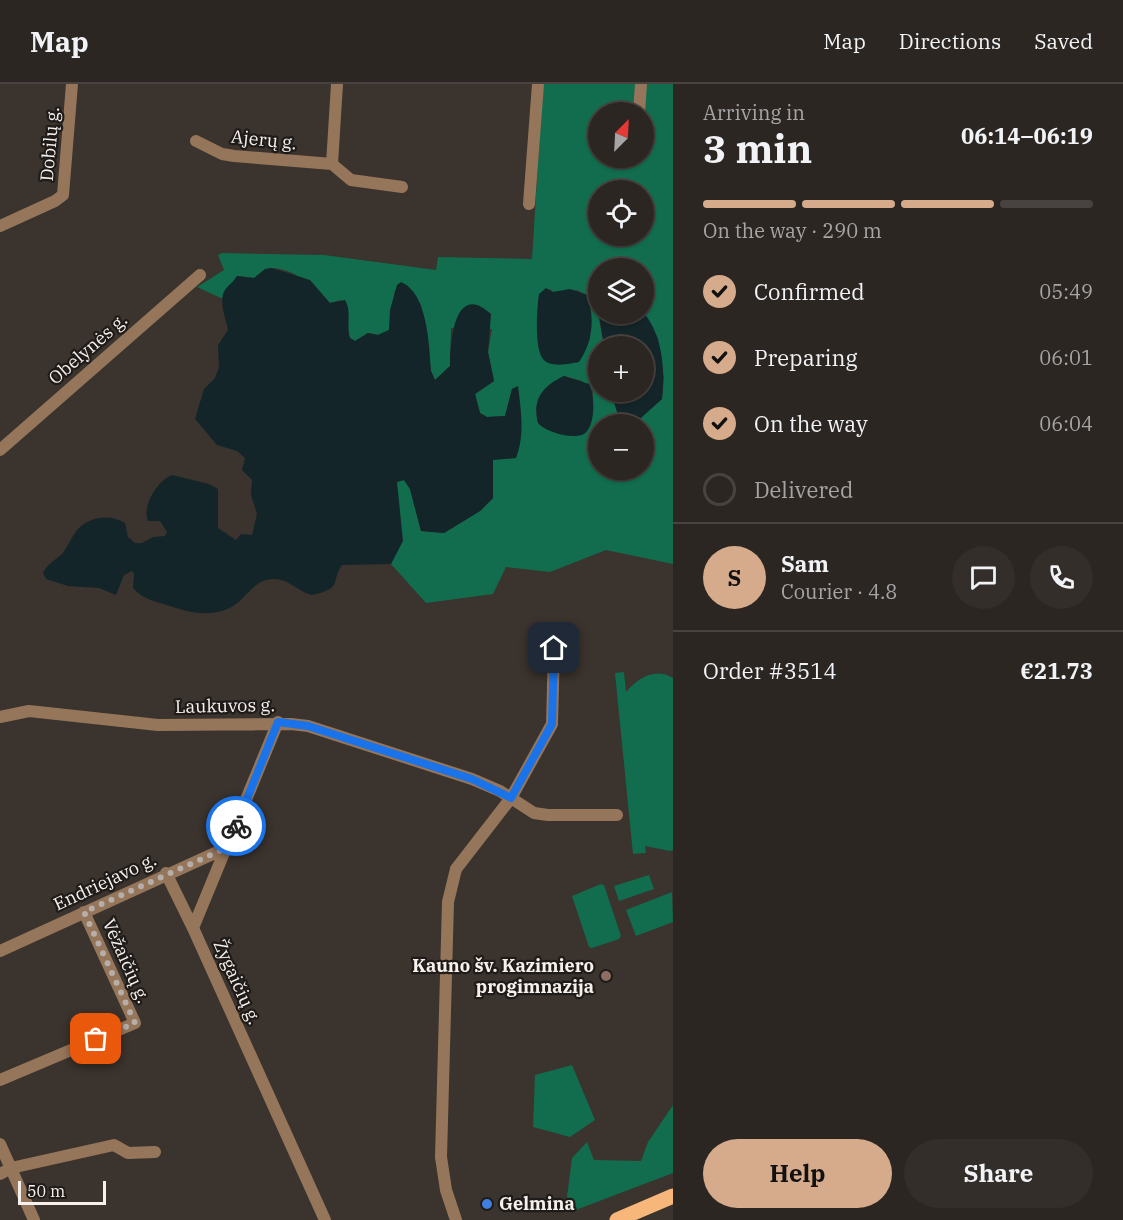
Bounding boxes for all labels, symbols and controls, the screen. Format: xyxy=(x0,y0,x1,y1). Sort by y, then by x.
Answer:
text: Map xyxy=(30,23,89,60)
text: Map xyxy=(823,27,866,55)
text: Directions xyxy=(899,27,1001,55)
text: Saved xyxy=(1034,27,1093,55)
text: Arriving in xyxy=(703,99,805,126)
north arrow xyxy=(588,102,654,168)
map controls xyxy=(588,102,654,480)
street label: Dobilų g. xyxy=(35,106,64,182)
text: 06:14–06:19 xyxy=(961,121,1093,150)
text: 3 min xyxy=(703,123,812,174)
street label: Ajerų g. xyxy=(230,125,298,154)
button: locate xyxy=(588,180,654,246)
text: On the way · 290 m xyxy=(703,217,882,244)
button: layers xyxy=(588,258,654,324)
icon: check xyxy=(703,275,736,308)
text: Confirmed xyxy=(754,277,865,306)
text: 05:49 xyxy=(1039,278,1093,305)
street label: Obelynės g. xyxy=(43,308,132,389)
button: + xyxy=(588,336,654,402)
icon: check xyxy=(703,341,736,374)
text: Preparing xyxy=(754,343,858,372)
text: 06:01 xyxy=(1039,344,1093,371)
icon: check xyxy=(703,407,736,440)
text: On the way xyxy=(754,409,868,438)
text: 06:04 xyxy=(1039,410,1093,437)
button: − xyxy=(588,414,654,480)
text: Delivered xyxy=(754,475,853,504)
button: chat xyxy=(952,546,1015,609)
button: phone xyxy=(1030,546,1093,609)
text: Sam xyxy=(781,549,829,578)
text: S xyxy=(728,563,741,592)
text: Courier · 4.8 xyxy=(781,578,897,605)
pin xyxy=(528,622,579,673)
icon: home xyxy=(537,631,570,664)
text: Order #3514 xyxy=(703,656,837,685)
text: €21.73 xyxy=(1020,656,1093,685)
street label: Laukuvos g. xyxy=(175,693,275,718)
courier xyxy=(206,796,266,856)
icon: bike xyxy=(220,810,253,843)
street label: Endriejavo g. xyxy=(50,848,160,915)
street label: Vėžaičių g. xyxy=(98,915,155,1007)
street label: Žygaičių g. xyxy=(208,936,266,1028)
place label: Kauno šv. Kazimiero progimnazija xyxy=(412,954,594,998)
marker: Kauno šv. Kazimiero progimnazija xyxy=(599,969,613,983)
pin xyxy=(70,1013,121,1064)
icon: bag xyxy=(79,1022,112,1055)
button: Help xyxy=(703,1139,892,1208)
button: Share xyxy=(904,1139,1093,1208)
scale bar xyxy=(18,1178,106,1206)
text: 50 m xyxy=(27,1181,65,1201)
place label: Gelmina xyxy=(499,1192,575,1215)
marker: Gelmina xyxy=(480,1197,494,1211)

